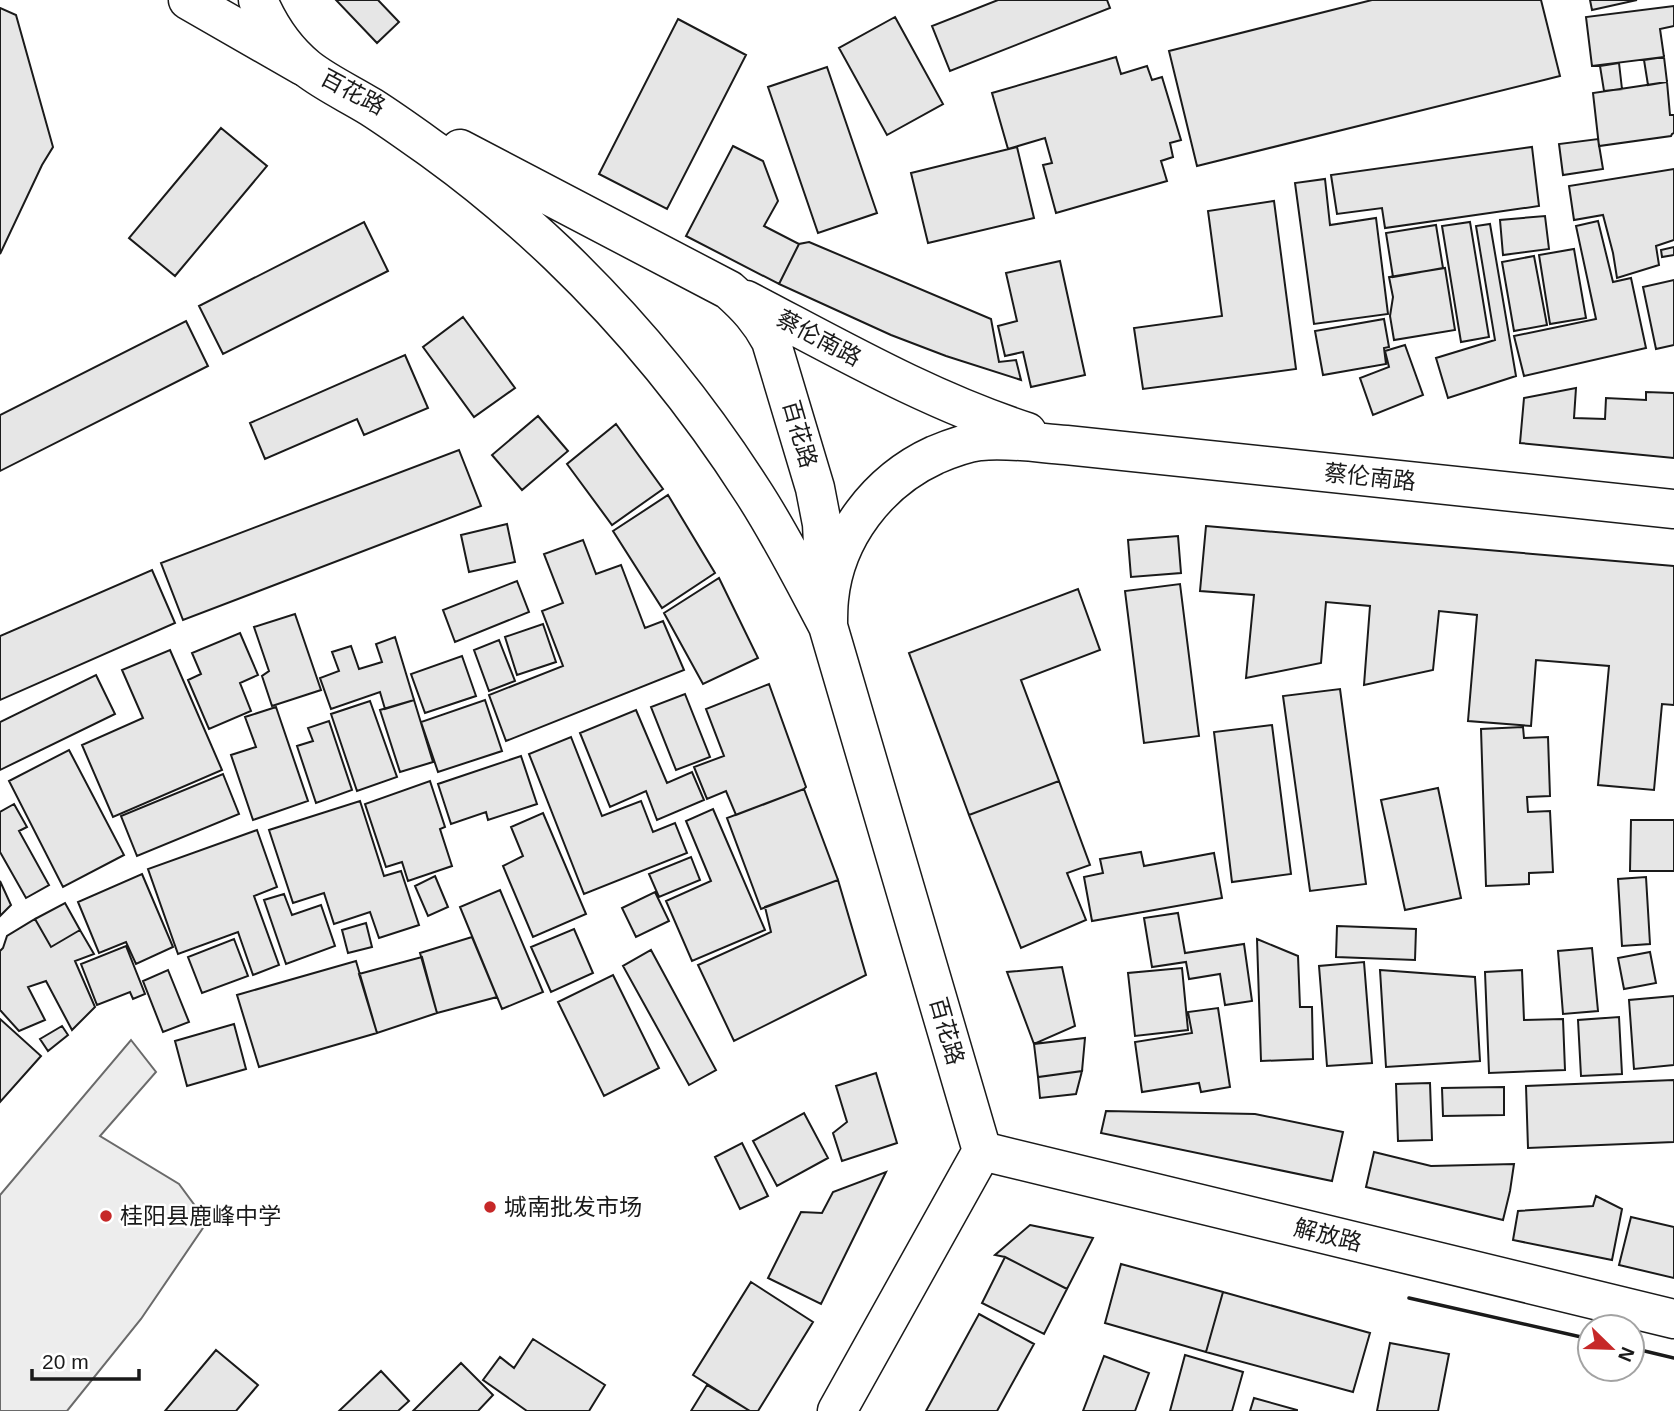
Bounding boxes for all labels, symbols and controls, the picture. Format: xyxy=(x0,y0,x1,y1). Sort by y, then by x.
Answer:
street label: 百花路 xyxy=(316,64,390,120)
street label: 蔡伦南路 xyxy=(772,305,866,371)
street label: 百花路 xyxy=(778,397,822,471)
street label: 蔡伦南路 xyxy=(1323,459,1417,495)
street label: 百花路 xyxy=(925,994,969,1068)
place label: 城南批发市场 xyxy=(504,1194,642,1220)
marker: 城南批发市场 xyxy=(482,1199,498,1215)
place label: 桂阳县鹿峰中学 xyxy=(120,1203,281,1229)
marker: 桂阳县鹿峰中学 xyxy=(98,1208,114,1224)
street label: 解放路 xyxy=(1291,1214,1365,1256)
north arrow xyxy=(1576,1313,1646,1383)
scale bar xyxy=(32,1338,138,1382)
text: N xyxy=(1614,1344,1639,1365)
text: 20 m xyxy=(42,1350,89,1373)

